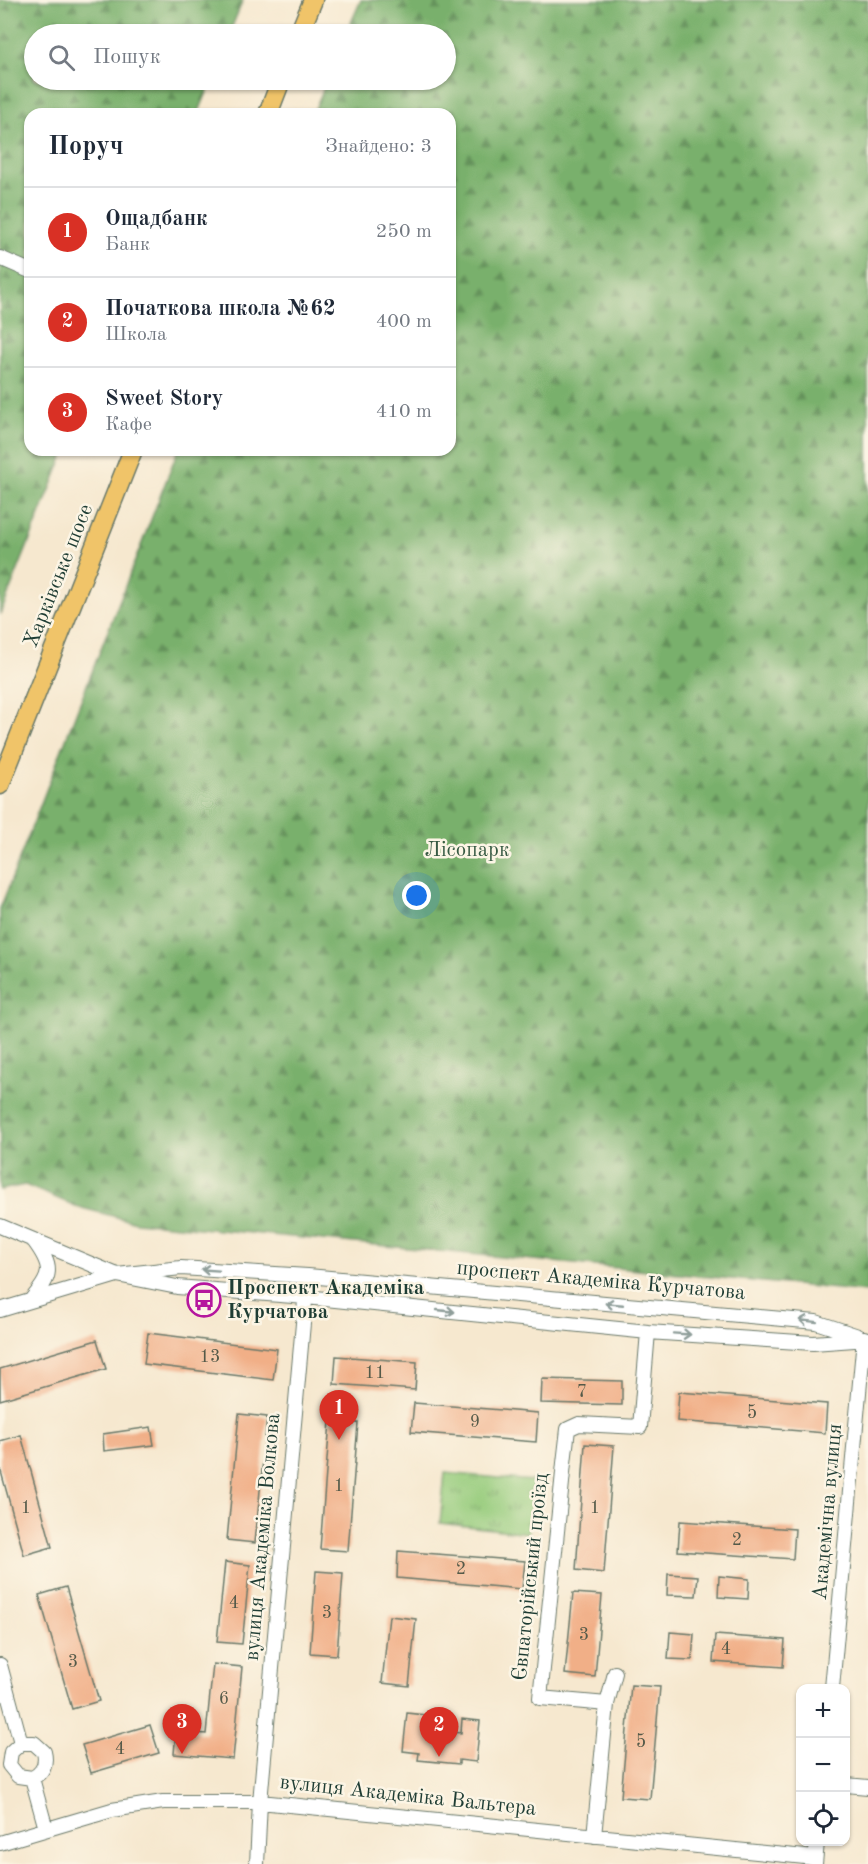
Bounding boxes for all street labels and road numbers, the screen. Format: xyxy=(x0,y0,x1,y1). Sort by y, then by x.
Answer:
street label: Харківське шосе xyxy=(21,501,97,651)
street label: проспект Академіка Курчатова xyxy=(456,1258,746,1304)
street label: вулиця Академіка Волкова xyxy=(242,1412,284,1662)
street label: Академічна вулиця xyxy=(810,1423,846,1601)
street label: Євпаторійський проїзд xyxy=(510,1471,552,1682)
street label: вулиця Академіка Вальтера xyxy=(279,1772,537,1820)

